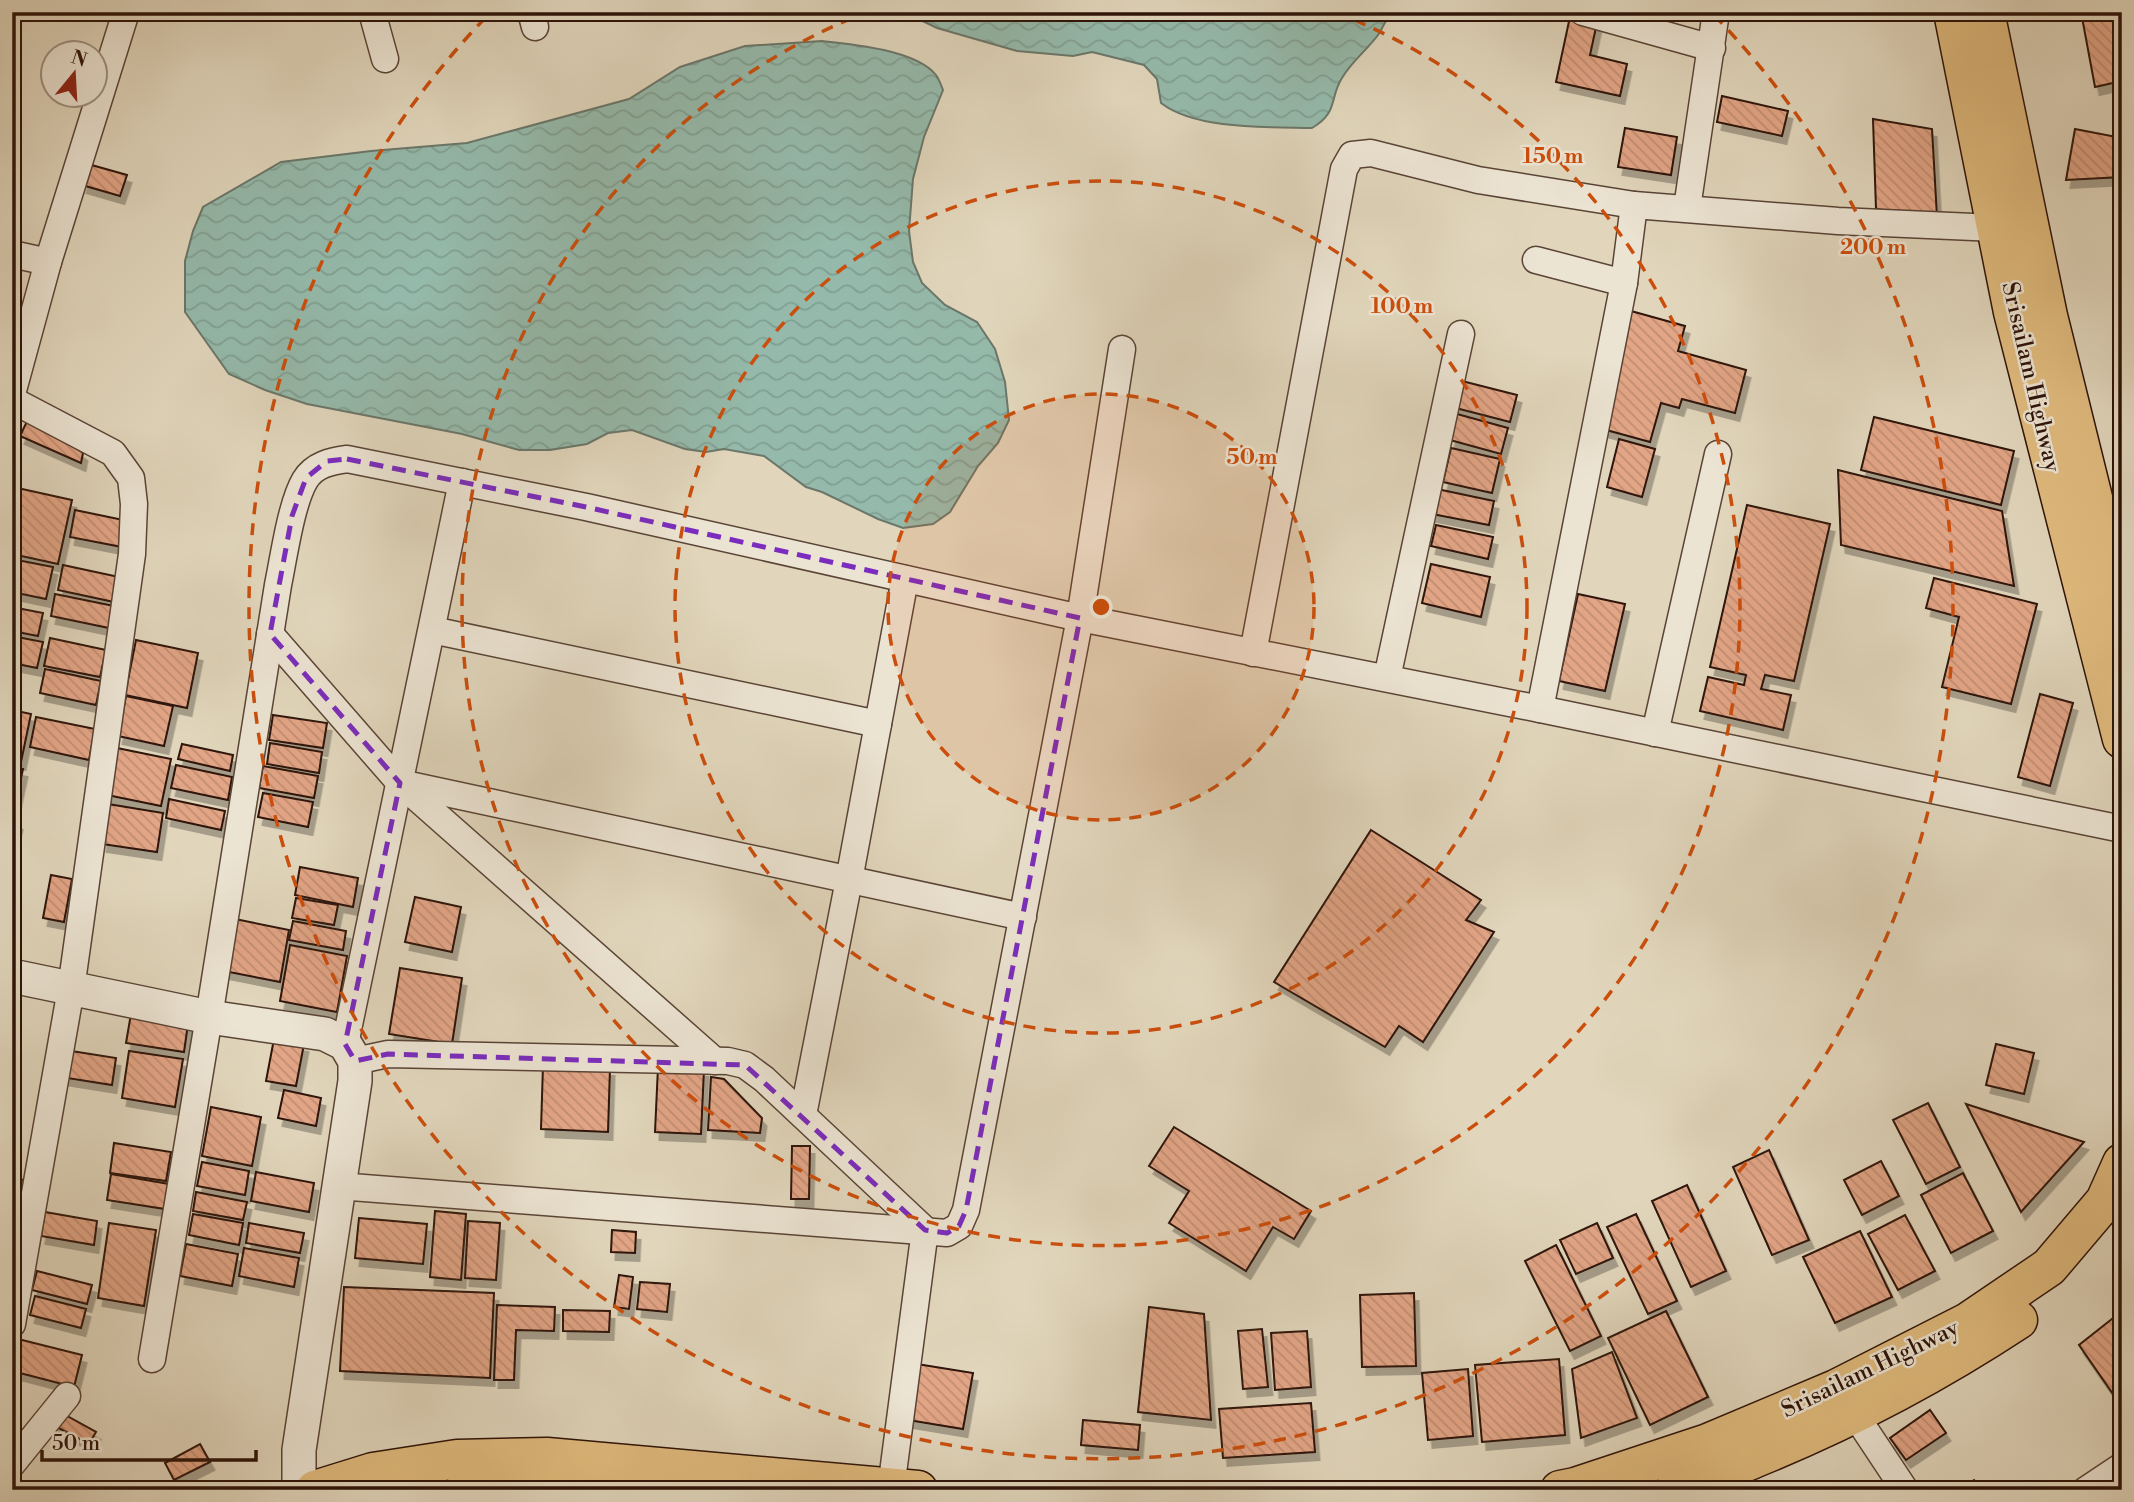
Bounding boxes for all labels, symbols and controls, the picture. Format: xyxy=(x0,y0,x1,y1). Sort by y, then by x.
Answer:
north arrow xyxy=(38,38,108,108)
text: N xyxy=(68,45,90,73)
text: 150 m xyxy=(1523,144,1583,170)
text: 200 m xyxy=(1840,235,1906,261)
street label: Srisailam Highway xyxy=(1996,279,2067,475)
text: 100 m xyxy=(1371,294,1433,320)
text: 50 m xyxy=(1227,445,1277,471)
centre of rings xyxy=(1089,595,1113,619)
street label: Srisailam Highway xyxy=(1777,1314,1964,1424)
scale bar xyxy=(42,1418,256,1462)
text: 50 m xyxy=(52,1431,100,1457)

